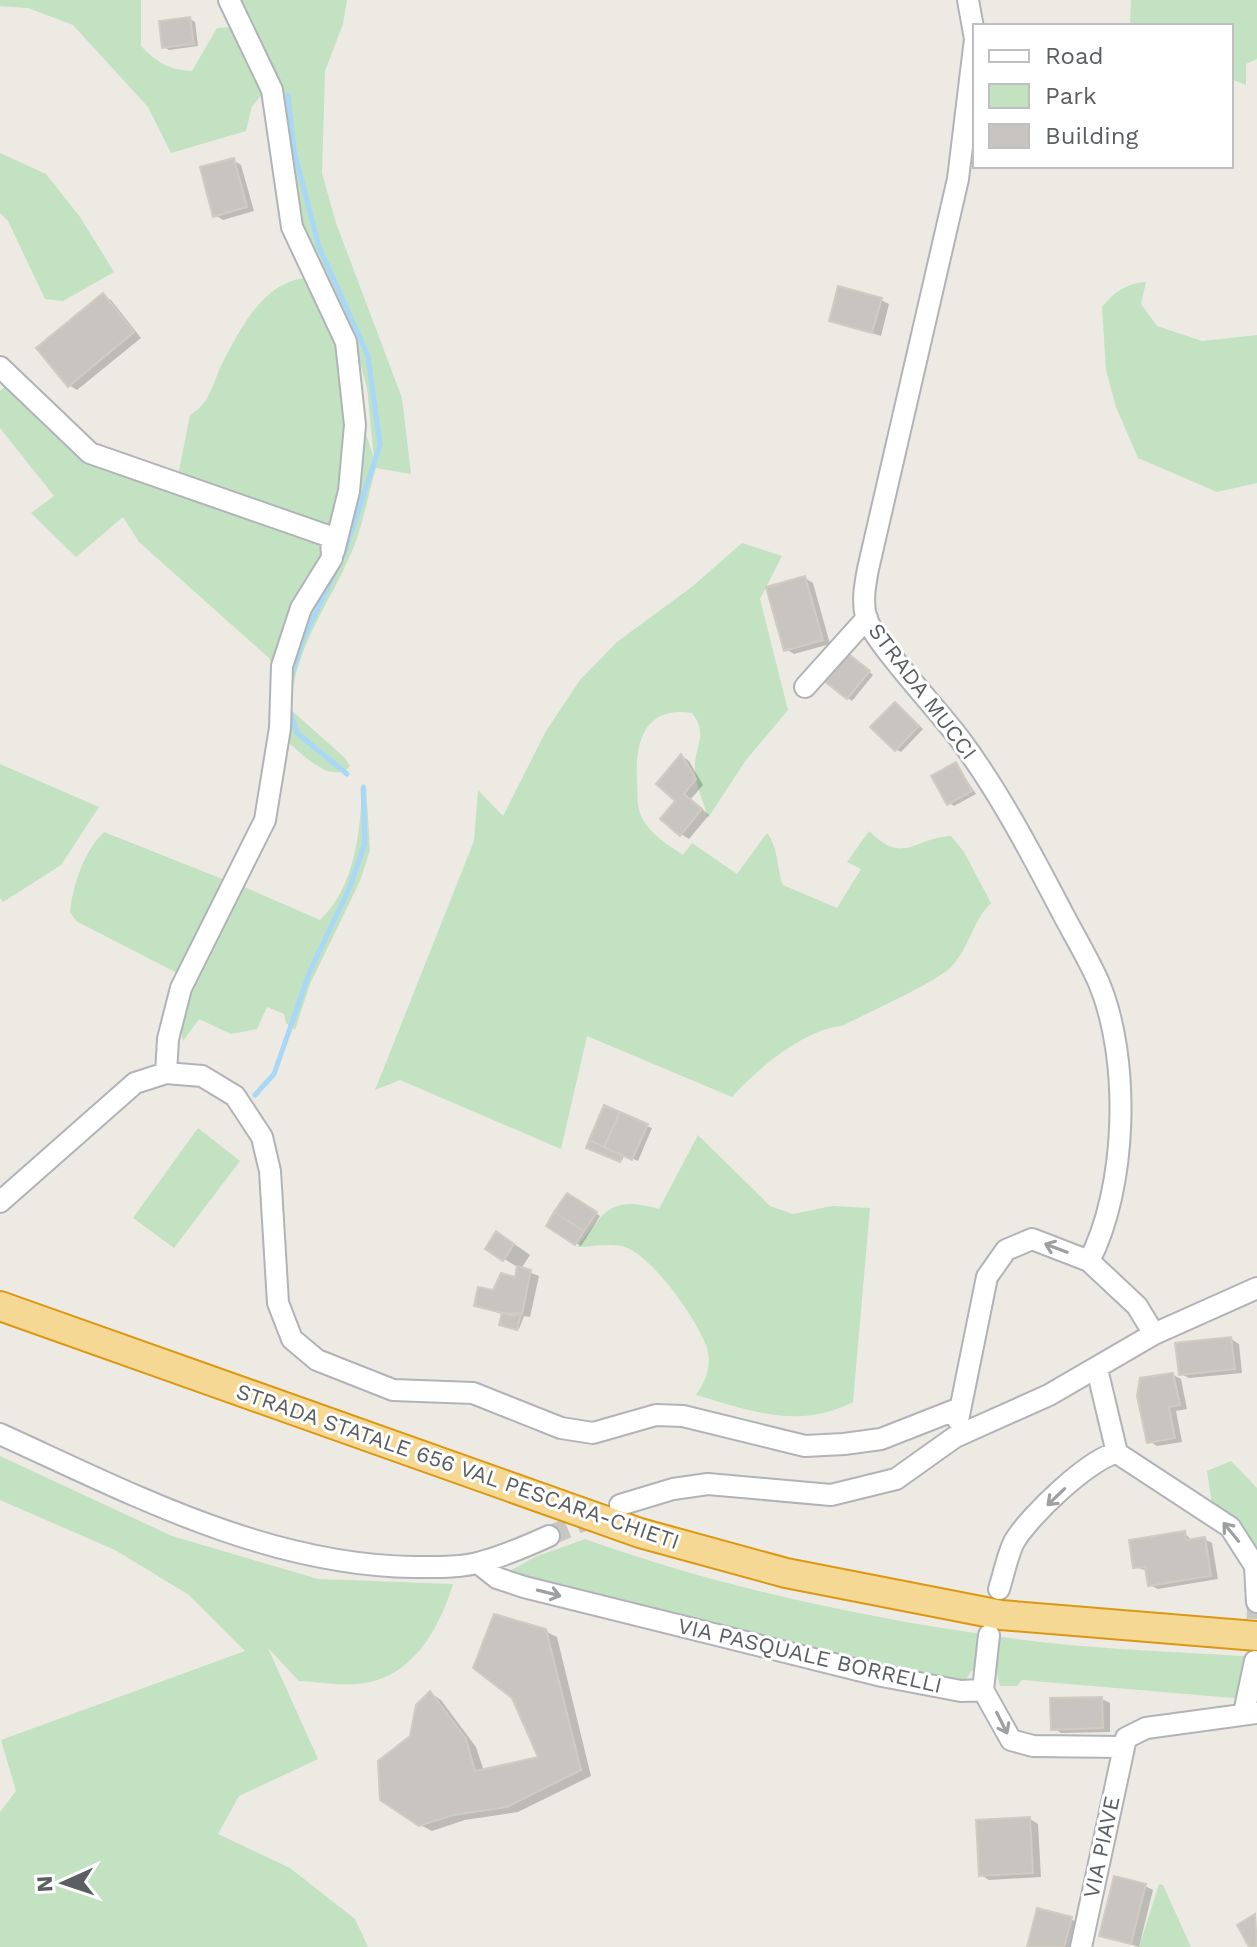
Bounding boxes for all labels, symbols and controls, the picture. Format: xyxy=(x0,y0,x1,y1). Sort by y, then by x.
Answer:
legend xyxy=(973,24,1233,168)
text: Road xyxy=(1045,42,1104,70)
text: Park xyxy=(1045,82,1097,110)
text: Building xyxy=(1045,122,1138,150)
street label: STRADA MUCCI xyxy=(863,619,982,764)
one-way arrow xyxy=(1044,1240,1069,1254)
street label: STRADA STATALE 656 VAL PESCARA-CHIETI xyxy=(233,1379,683,1554)
one-way arrow xyxy=(1046,1488,1066,1506)
one-way arrow xyxy=(1223,1521,1241,1542)
one-way arrow xyxy=(536,1586,561,1601)
street label: VIA PASQUALE BORRELLI xyxy=(675,1613,944,1698)
one-way arrow xyxy=(995,1710,1011,1734)
street label: VIA PIAVE xyxy=(1079,1794,1124,1900)
north arrow xyxy=(24,1843,104,1923)
text: N xyxy=(32,1875,57,1893)

